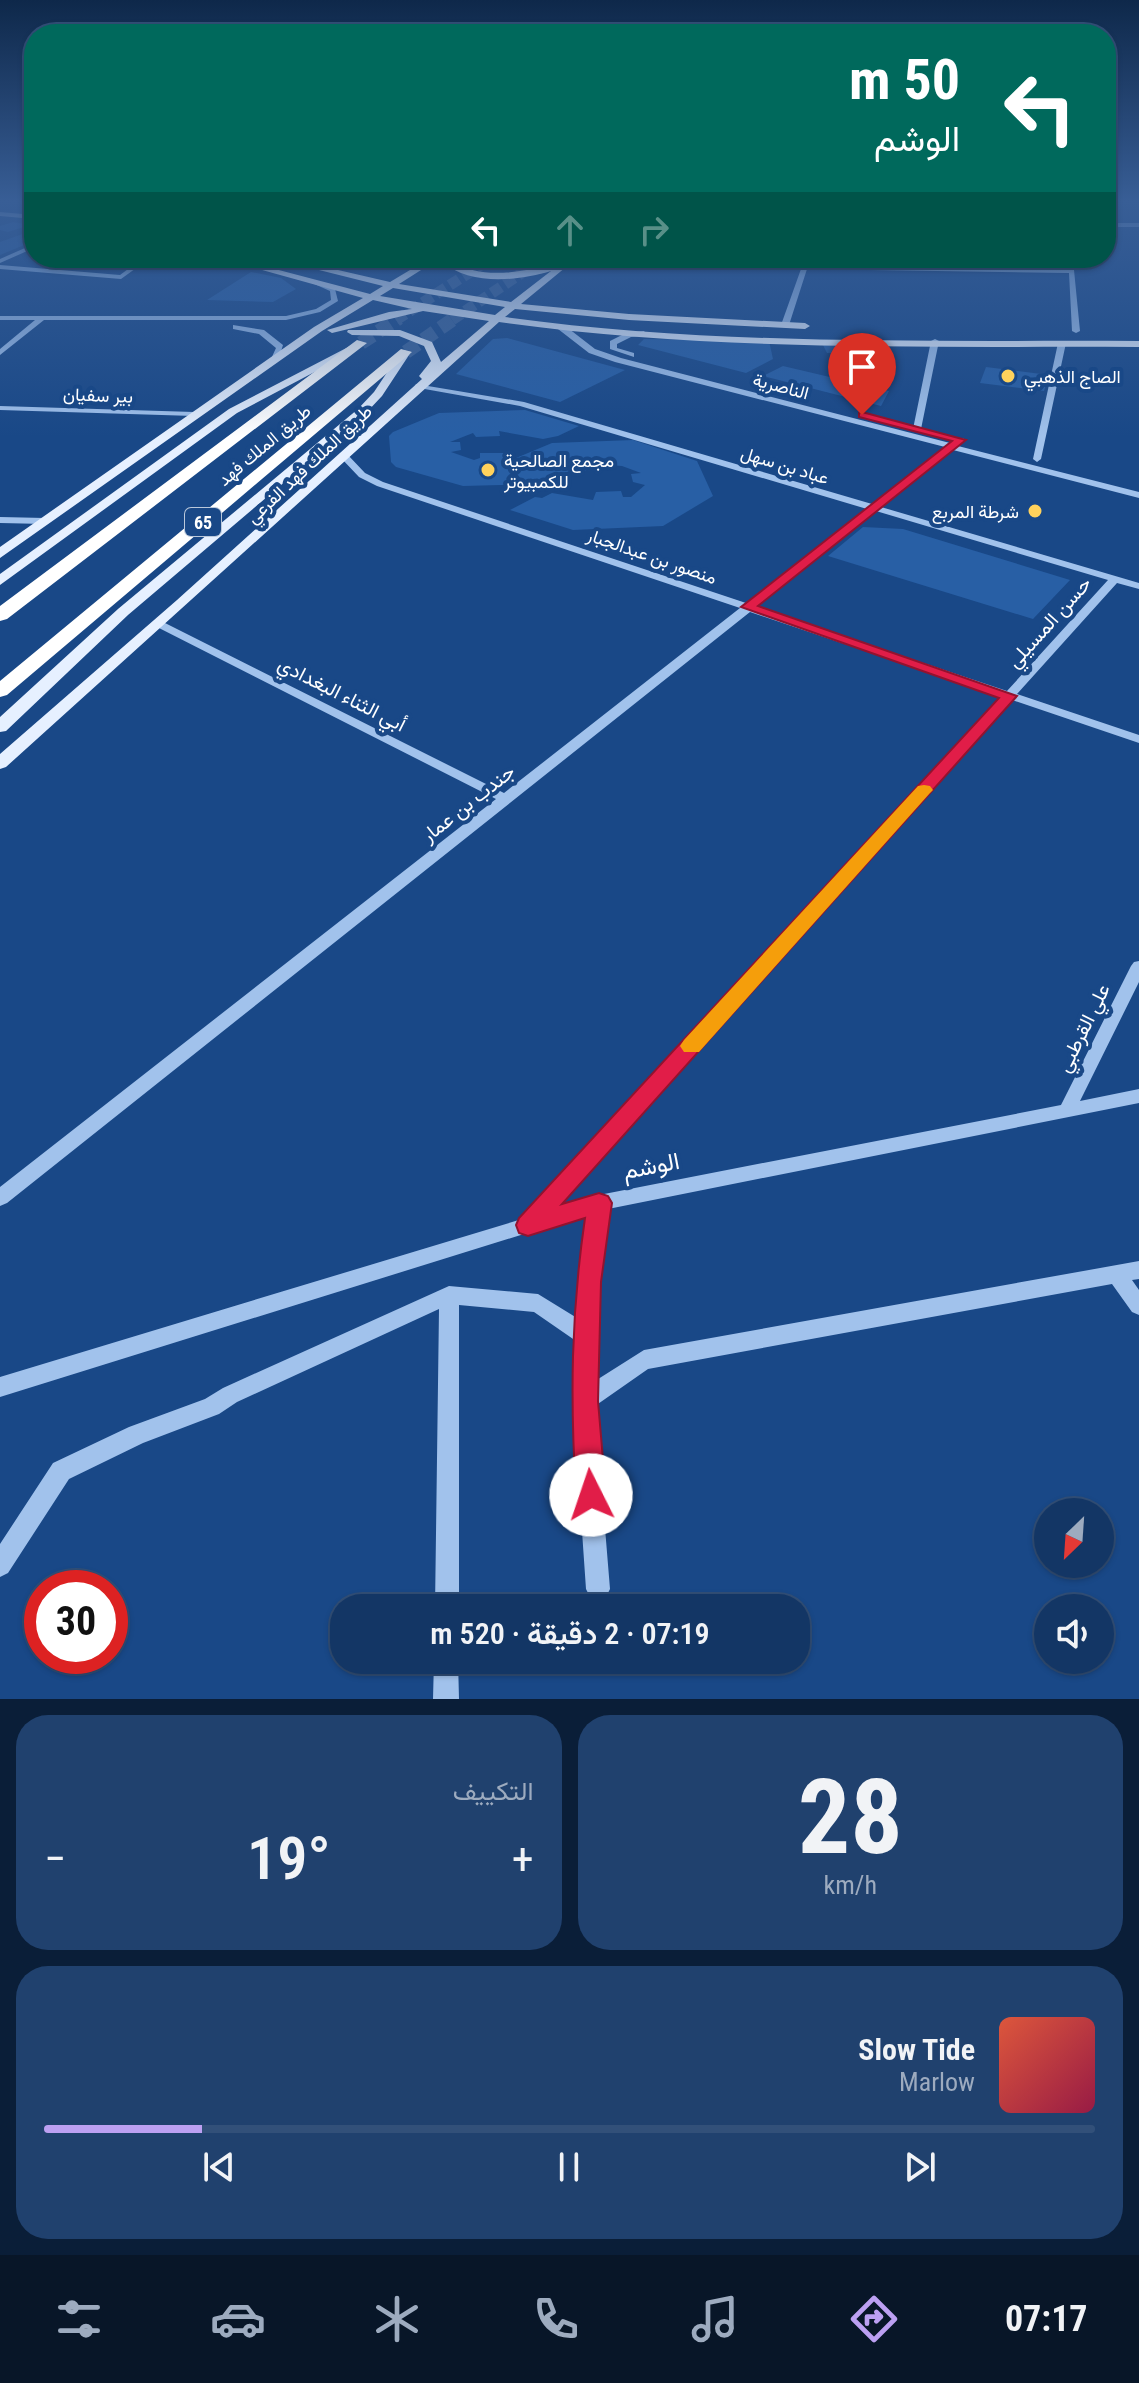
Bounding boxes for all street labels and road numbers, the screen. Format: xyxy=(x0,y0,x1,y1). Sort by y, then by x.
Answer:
street label: الناصرية xyxy=(750,368,811,404)
street label: بير سفيان xyxy=(63,383,133,408)
street label: طريق الملك فهد xyxy=(213,400,315,491)
street label: طريق الملك فهد الفرعي xyxy=(242,400,380,531)
street label: عباد بن سهل xyxy=(738,442,831,489)
road number: 65 xyxy=(185,508,221,536)
street label: منصور بن عبدالجبار xyxy=(583,524,720,589)
street label: حسن المسيلي xyxy=(1002,571,1100,676)
street label: أبي الثناء البغدادي xyxy=(272,651,410,741)
street label: جندب بن عمار xyxy=(416,759,520,848)
street label: علي القرطبي xyxy=(1051,980,1119,1078)
street label: الوشم xyxy=(620,1147,682,1187)

